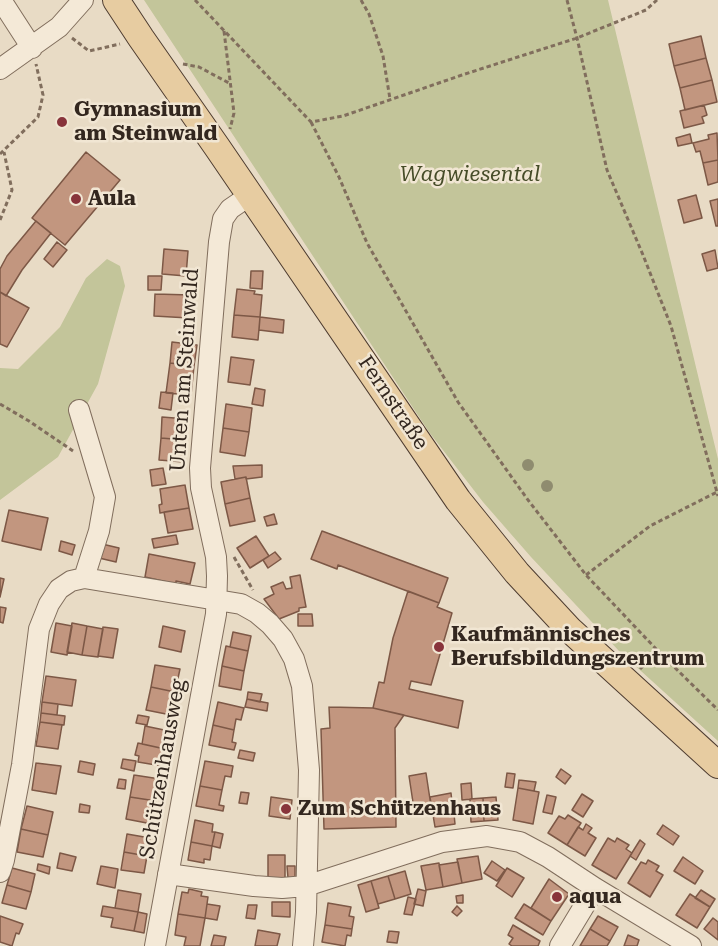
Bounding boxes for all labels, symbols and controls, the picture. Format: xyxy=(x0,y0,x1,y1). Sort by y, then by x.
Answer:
place label: Gymnasium am Steinwald xyxy=(74,97,217,147)
marker: Gymnasium am Steinwald xyxy=(55,115,69,129)
park label: Wagwiesental xyxy=(400,162,540,188)
place label: Aula xyxy=(88,186,136,212)
marker: Aula xyxy=(69,192,83,206)
street label: Unten am Steinwald xyxy=(165,267,205,473)
street label: Fernstraße xyxy=(352,351,434,455)
place label: Kaufmännisches Berufsbildungszentrum xyxy=(451,622,705,672)
marker: Kaufmännisches Berufsbildungszentrum xyxy=(432,640,446,654)
street label: Schützenhausweg xyxy=(135,677,191,861)
place label: Zum Schützenhaus xyxy=(298,796,501,822)
marker: Zum Schützenhaus xyxy=(279,802,293,816)
place label: aqua xyxy=(569,884,621,910)
marker: aqua xyxy=(550,890,564,904)

